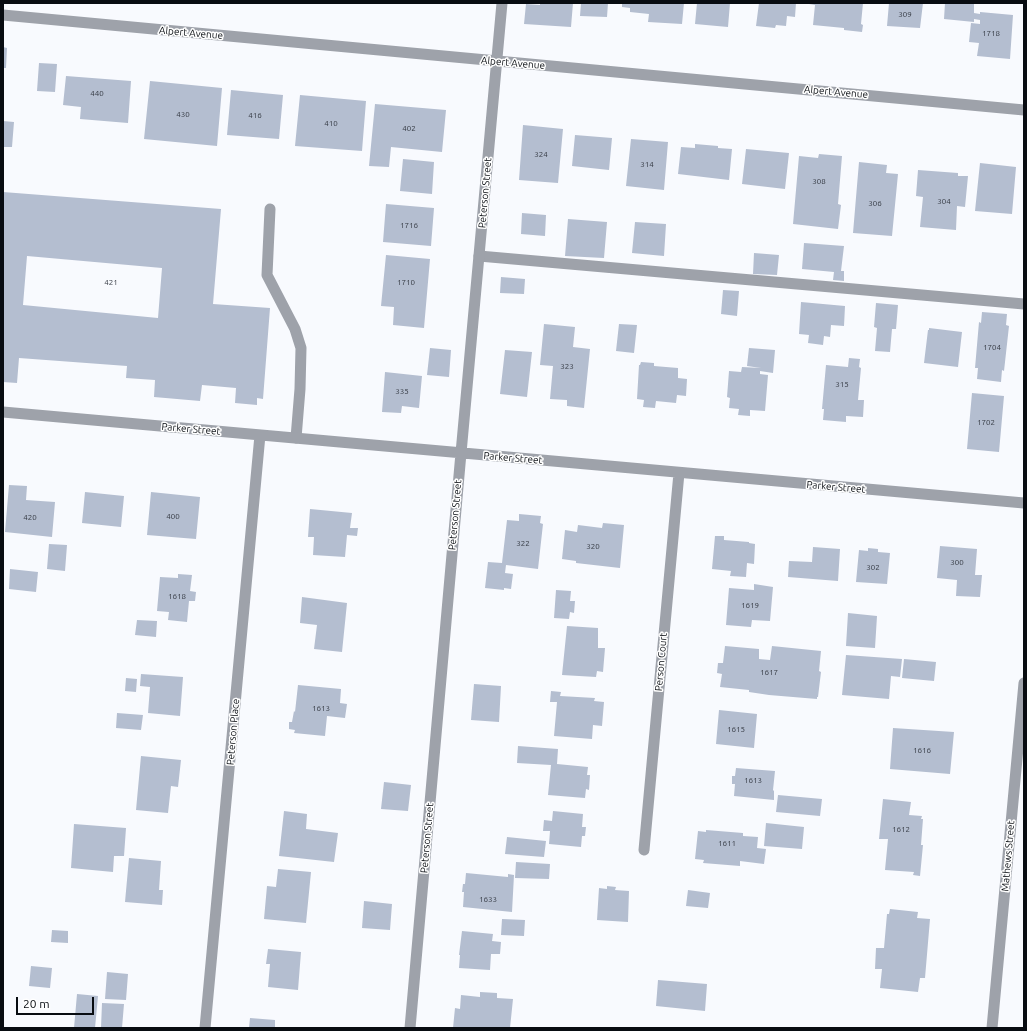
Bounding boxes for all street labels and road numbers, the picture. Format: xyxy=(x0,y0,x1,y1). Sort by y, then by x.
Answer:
street label: Alpert Avenue xyxy=(159,24,223,42)
street label: Alpert Avenue xyxy=(481,54,545,72)
street label: Alpert Avenue xyxy=(804,83,868,101)
street label: Peterson Street xyxy=(476,157,494,229)
street label: Parker Street xyxy=(161,420,221,438)
street label: Parker Street xyxy=(483,449,543,467)
street label: Parker Street xyxy=(806,478,866,496)
street label: Peterson Street xyxy=(446,479,464,551)
street label: Person Court xyxy=(652,632,670,692)
street label: Peterson Place xyxy=(224,698,242,766)
street label: Peterson Street xyxy=(418,802,436,874)
street label: Mathews Street xyxy=(999,820,1017,892)

